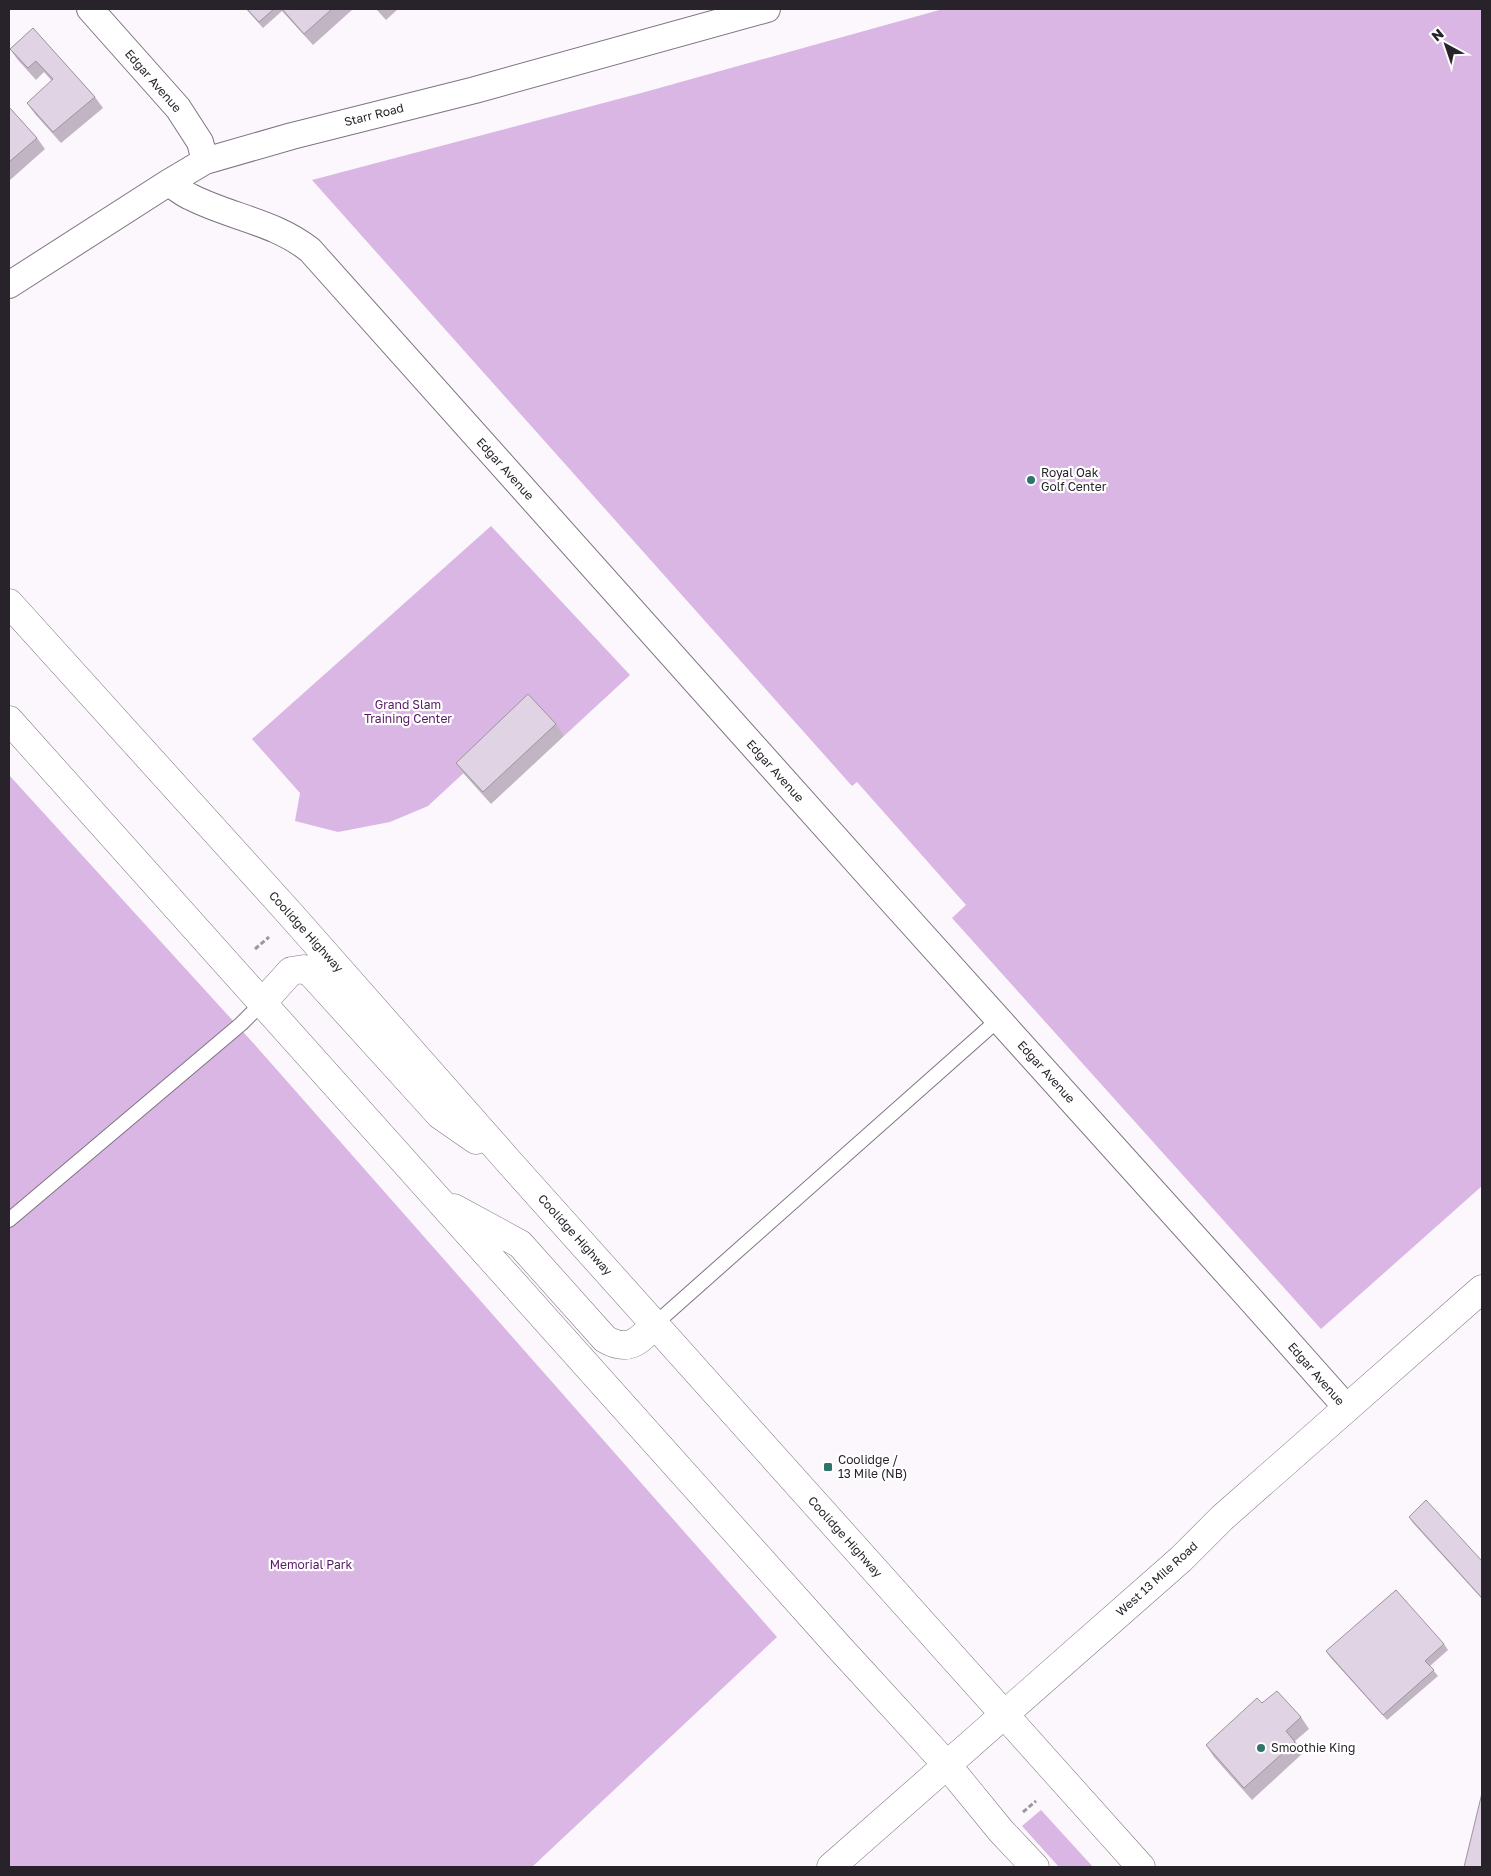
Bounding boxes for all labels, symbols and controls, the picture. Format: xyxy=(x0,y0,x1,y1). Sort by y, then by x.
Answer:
north arrow xyxy=(1421,20,1471,70)
text: N xyxy=(1428,25,1447,45)
street label: Edgar Avenue xyxy=(122,46,185,115)
street label: Starr Road xyxy=(343,100,405,129)
street label: Edgar Avenue xyxy=(473,434,537,503)
place label: Royal Oak Golf Center xyxy=(1041,465,1107,494)
marker: Royal Oak Golf Center xyxy=(1025,474,1037,486)
park label: Grand Slam Training Center xyxy=(364,697,452,726)
street label: Edgar Avenue xyxy=(743,736,807,805)
street label: Coolidge Highway xyxy=(266,888,347,976)
street label: Edgar Avenue xyxy=(1014,1037,1078,1106)
street label: Coolidge Highway xyxy=(535,1191,616,1279)
street label: Edgar Avenue xyxy=(1285,1339,1348,1408)
place label: Coolidge / 13 Mile (NB) xyxy=(838,1452,907,1481)
marker: Coolidge / 13 Mile (NB) xyxy=(822,1461,834,1473)
street label: Coolidge Highway xyxy=(805,1493,886,1581)
street label: West 13 Mile Road xyxy=(1113,1538,1201,1619)
park label: Memorial Park xyxy=(270,1557,353,1572)
place label: Smoothie King xyxy=(1271,1740,1355,1755)
marker: Smoothie King xyxy=(1255,1742,1267,1754)

